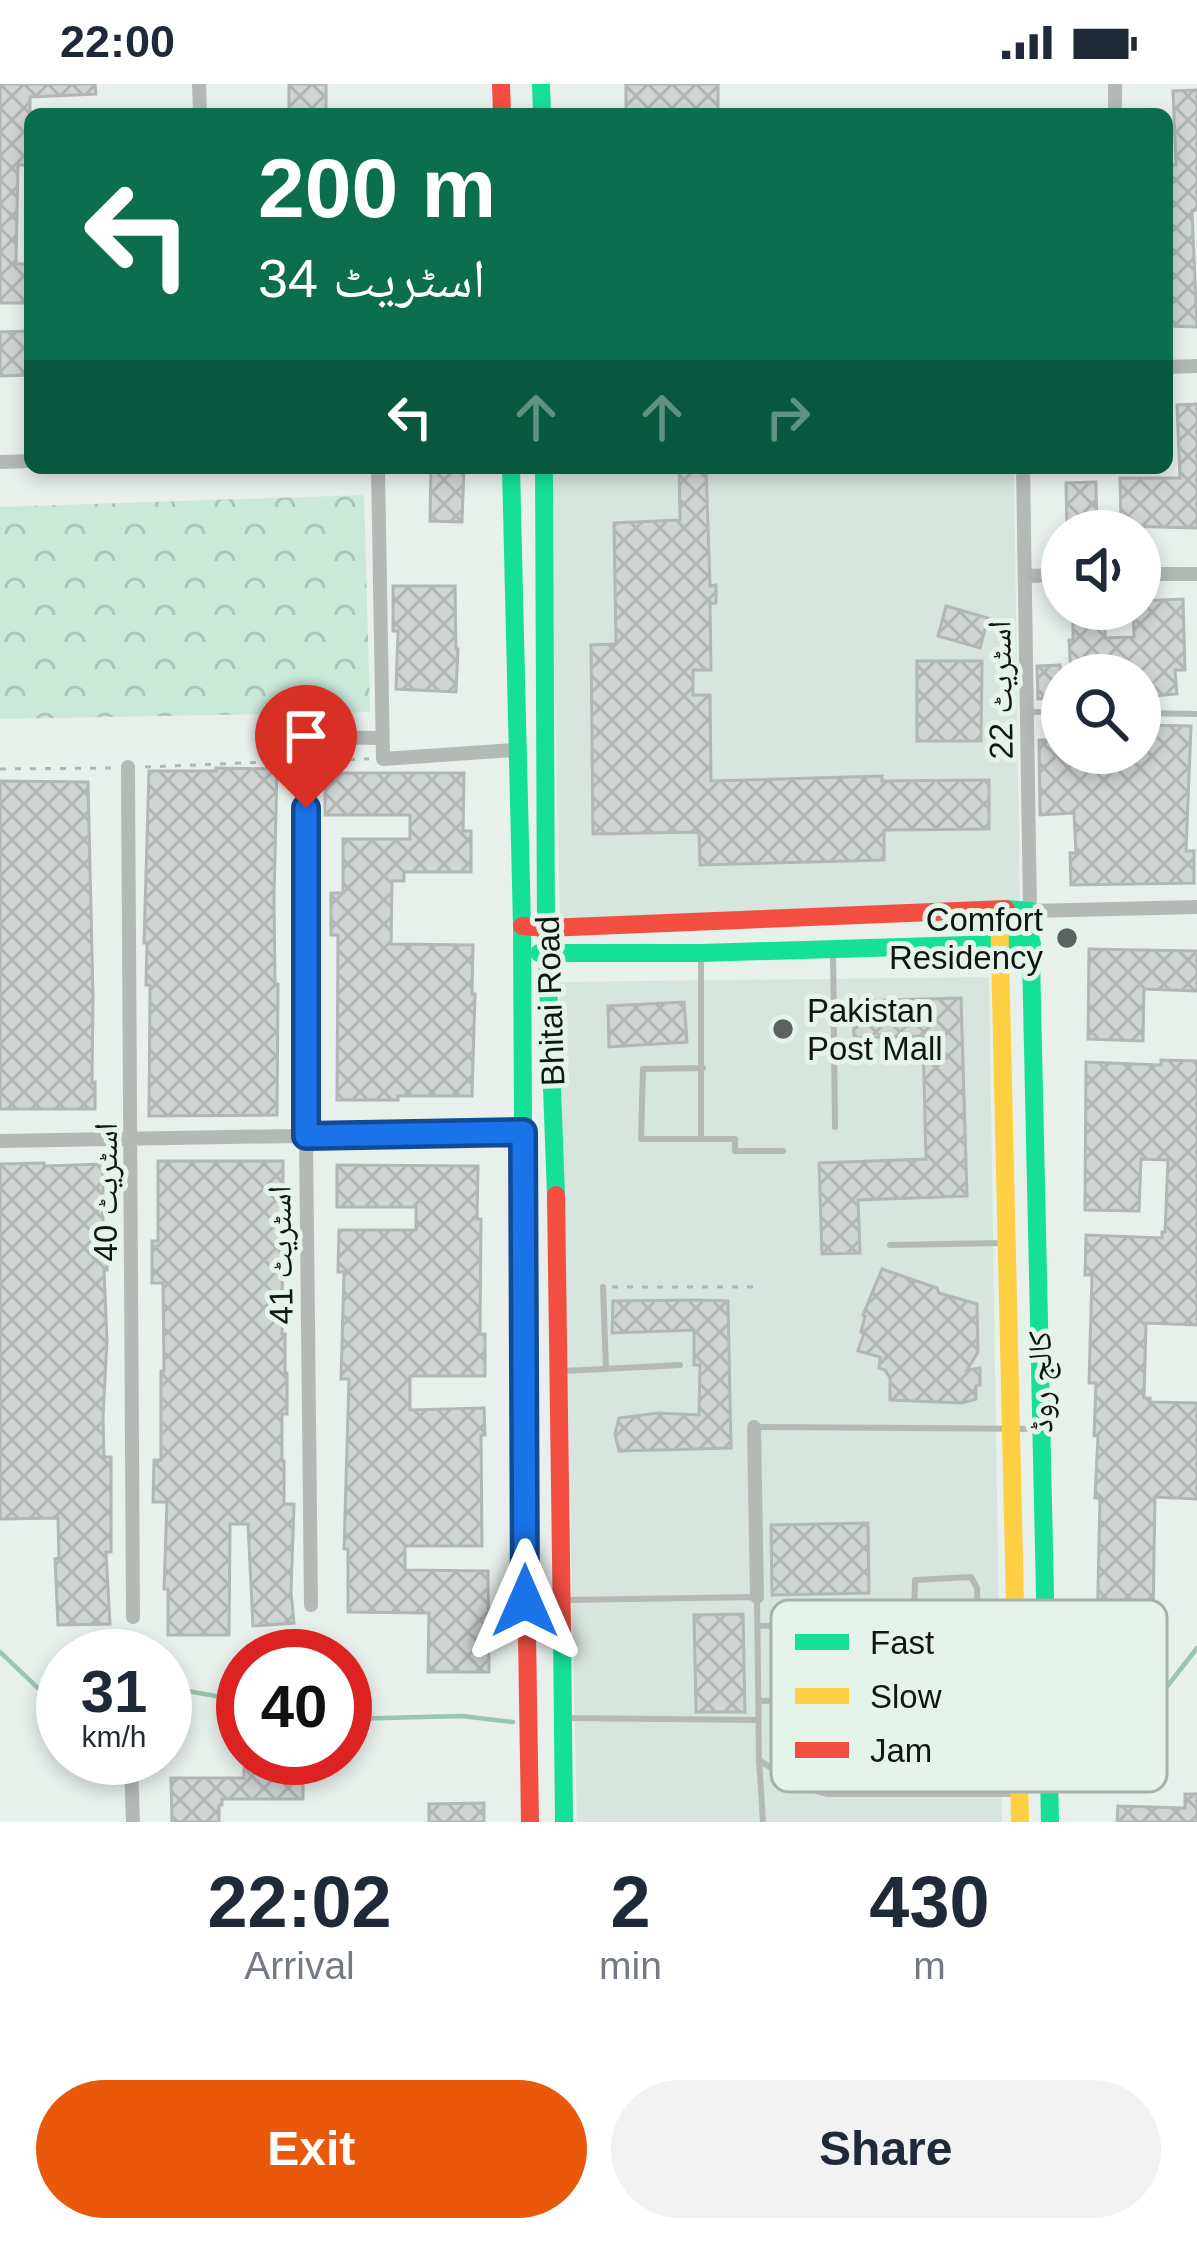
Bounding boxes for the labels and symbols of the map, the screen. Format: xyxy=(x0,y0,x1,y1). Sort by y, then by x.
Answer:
street label: اسٹریٹ 22 xyxy=(980,620,1020,760)
pin xyxy=(255,685,357,808)
place label: Comfort Residency xyxy=(889,901,1043,976)
street label: Bhitai Road xyxy=(529,915,571,1087)
marker: Comfort Residency xyxy=(1054,925,1080,951)
place label: Pakistan Post Mall xyxy=(807,992,943,1067)
marker: Pakistan Post Mall xyxy=(770,1016,796,1042)
street label: اسٹریٹ 40 xyxy=(87,1123,124,1261)
street label: اسٹریٹ 41 xyxy=(260,1185,300,1325)
street label: کالج روڈ xyxy=(1021,1330,1062,1433)
position arrow xyxy=(462,1538,588,1664)
legend xyxy=(771,1600,1167,1792)
text: Fast xyxy=(870,1624,934,1661)
speed limit sign: 40 xyxy=(216,1629,372,1785)
text: Slow xyxy=(870,1678,942,1715)
text: Jam xyxy=(870,1732,932,1769)

